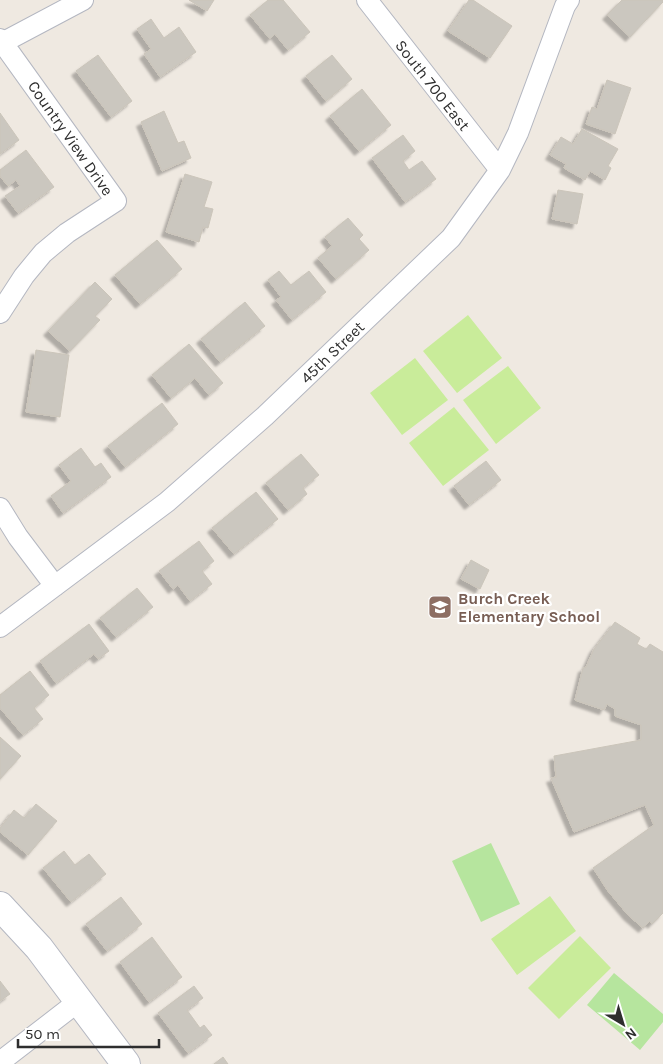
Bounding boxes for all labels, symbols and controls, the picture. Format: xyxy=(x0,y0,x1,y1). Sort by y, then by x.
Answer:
street label: South 700 East xyxy=(391,36,474,135)
street label: Country View Drive xyxy=(24,77,117,199)
street label: 45th Street xyxy=(296,317,368,387)
place label: Burch Creek Elementary School xyxy=(458,589,600,626)
school or university icon: Burch Creek Elementary School xyxy=(427,594,453,620)
north arrow xyxy=(598,999,648,1049)
scale bar xyxy=(18,1016,159,1048)
text: N xyxy=(622,1024,640,1044)
text: 50 m xyxy=(25,1025,60,1043)

